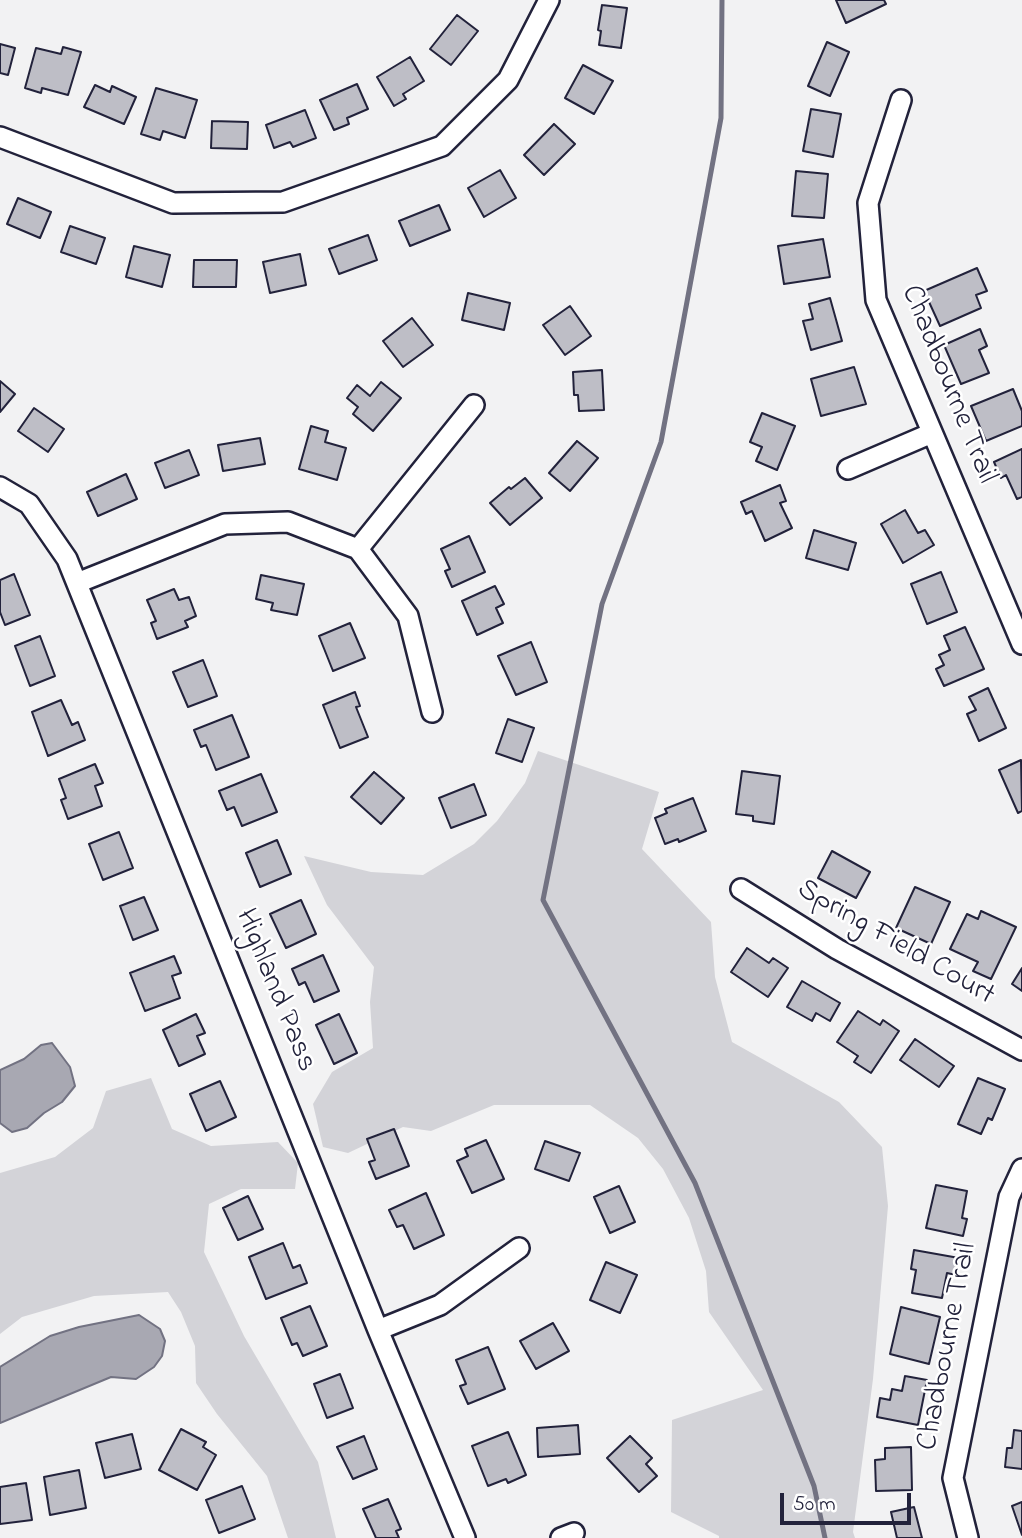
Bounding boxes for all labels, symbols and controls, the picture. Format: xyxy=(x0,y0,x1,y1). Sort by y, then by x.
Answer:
street label: Chadbourne Trail xyxy=(891,281,1003,489)
street label: Spring Field Court xyxy=(790,873,1000,1015)
street label: Highland Pass xyxy=(225,904,323,1078)
street label: Chadbourne Trail xyxy=(911,1240,987,1454)
scale bar xyxy=(784,1478,915,1522)
text: 50 m xyxy=(793,1490,836,1520)

